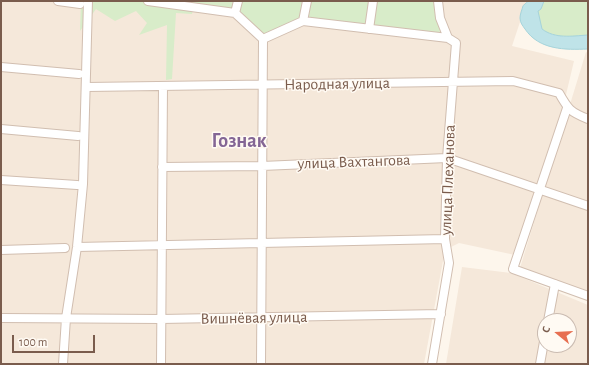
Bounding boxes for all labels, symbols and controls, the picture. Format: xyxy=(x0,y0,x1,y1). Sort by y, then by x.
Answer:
street label: Народная улица xyxy=(284,73,390,95)
street label: улица Плеханова xyxy=(436,124,460,236)
district label: Гознак xyxy=(211,129,267,153)
street label: улица Вахтангова xyxy=(297,150,411,174)
street label: Вишнёвая улица xyxy=(200,307,308,329)
north arrow xyxy=(537,313,577,353)
text: С xyxy=(540,325,552,334)
scale bar xyxy=(14,327,97,353)
text: 100 m xyxy=(19,336,47,348)

